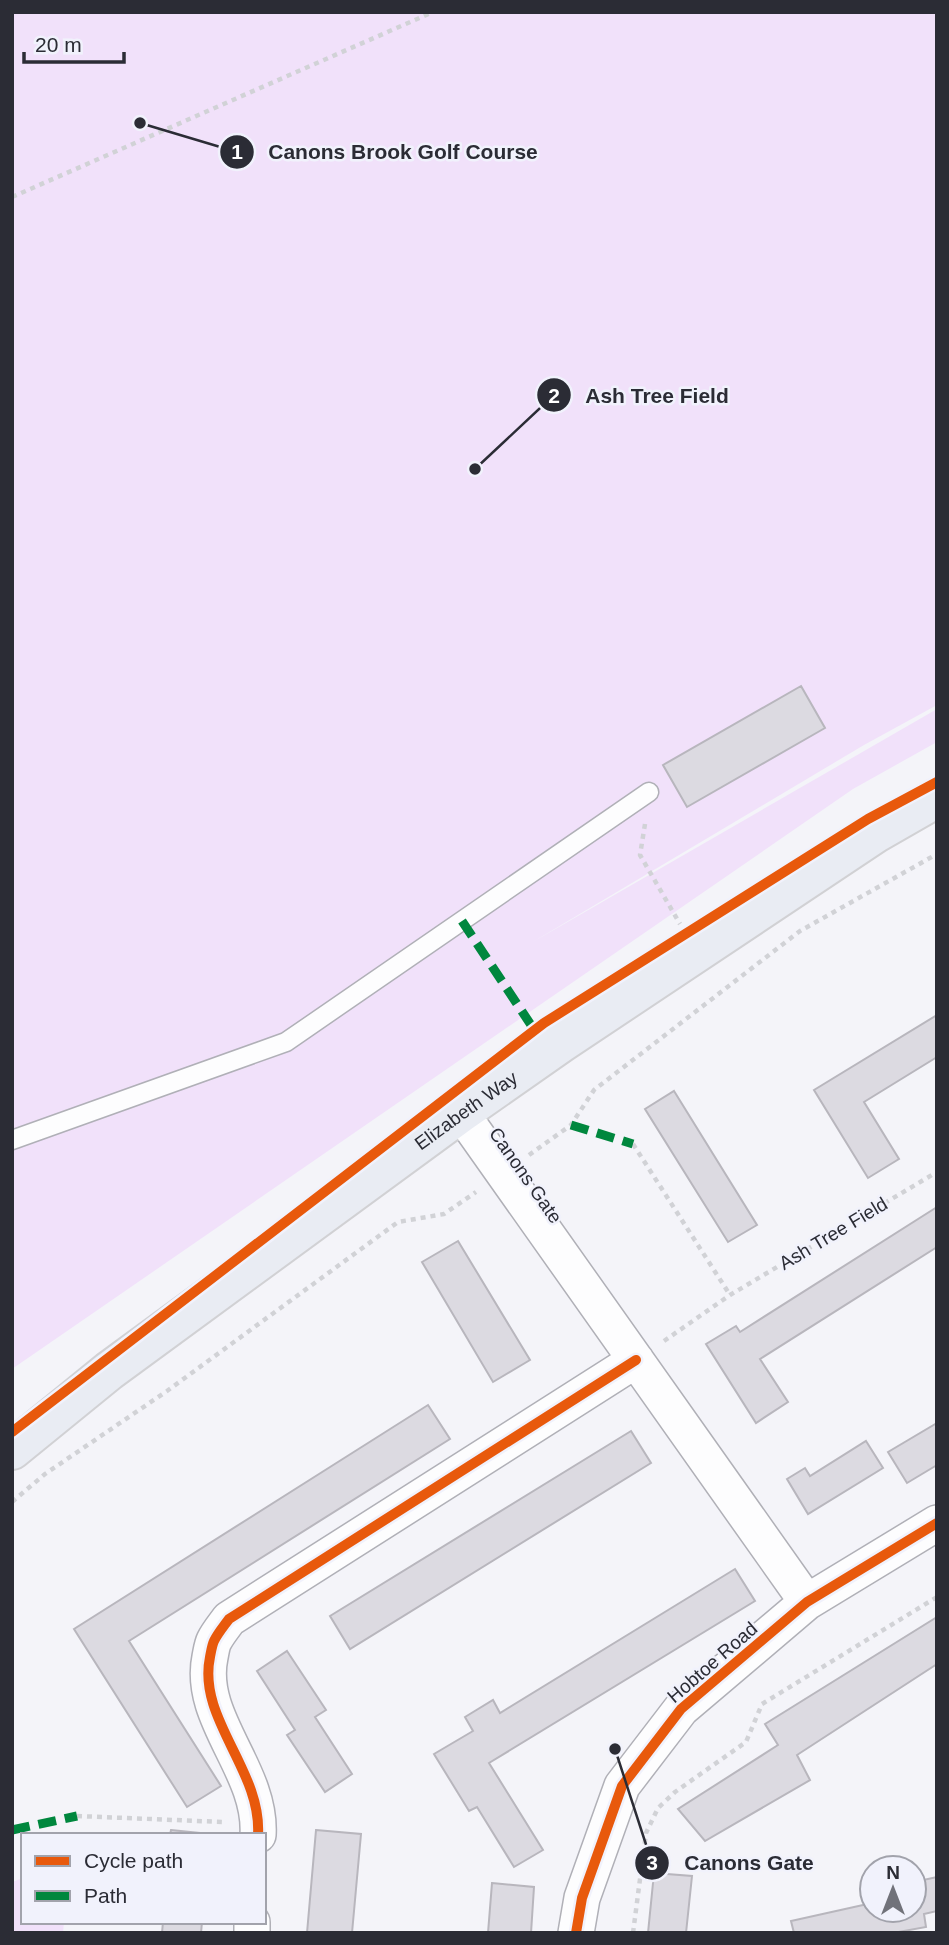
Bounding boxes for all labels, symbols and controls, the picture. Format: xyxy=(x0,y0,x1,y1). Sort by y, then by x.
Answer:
scale bar xyxy=(24,21,124,65)
text: 20 m xyxy=(35,33,82,56)
callout: Canons Brook Golf Course xyxy=(219,131,552,173)
text: 1 xyxy=(231,140,243,163)
text: Canons Brook Golf Course xyxy=(268,140,538,163)
callout: Ash Tree Field xyxy=(536,374,743,416)
text: 2 xyxy=(548,384,560,407)
text: Ash Tree Field xyxy=(585,384,729,407)
street label: Elizabeth Way xyxy=(411,1067,522,1154)
street label: Canons Gate xyxy=(485,1123,566,1227)
street label: Ash Tree Field xyxy=(775,1193,891,1274)
street label: Hobtoe Road xyxy=(663,1618,761,1707)
legend xyxy=(21,1833,266,1924)
callout: Canons Gate xyxy=(635,1842,827,1884)
text: Cycle path xyxy=(84,1849,183,1872)
text: 3 xyxy=(646,1851,658,1874)
text: Canons Gate xyxy=(684,1851,814,1874)
north arrow xyxy=(858,1854,928,1924)
text: N xyxy=(886,1862,900,1883)
text: Path xyxy=(84,1884,127,1907)

